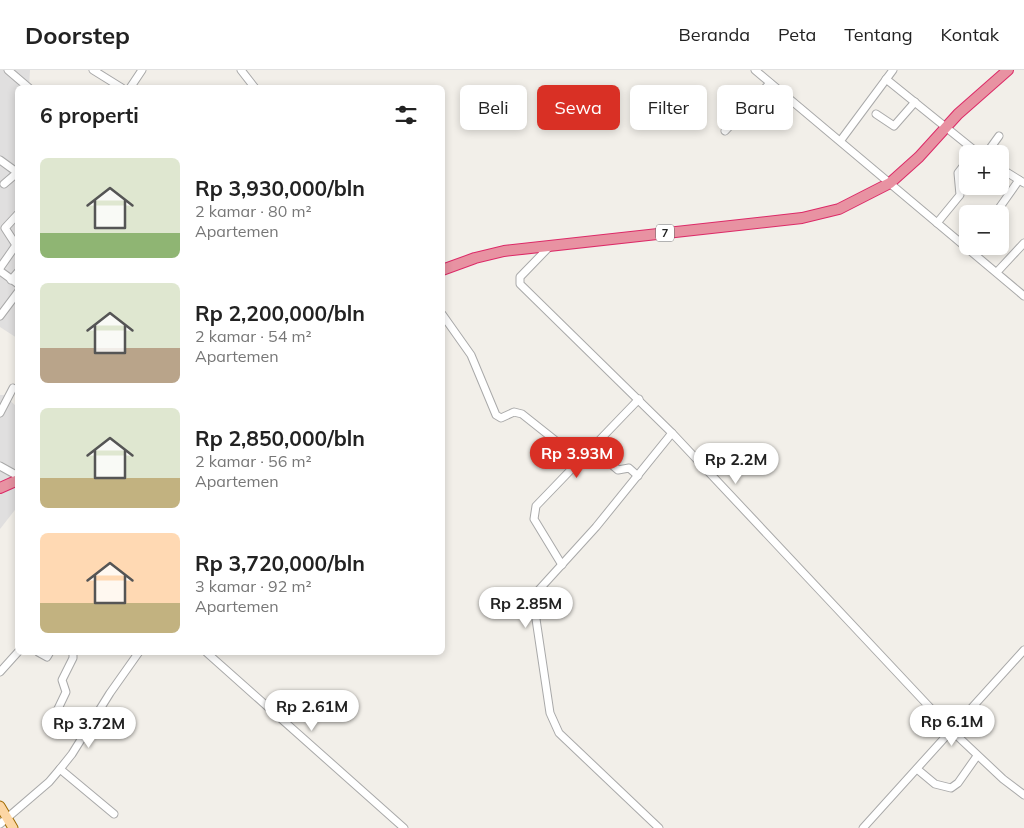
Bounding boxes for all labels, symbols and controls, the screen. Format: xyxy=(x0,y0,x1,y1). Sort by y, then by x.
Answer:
text: Doorstep xyxy=(25,20,130,50)
text: Beranda xyxy=(679,23,750,46)
text: Peta xyxy=(778,23,816,46)
text: Tentang xyxy=(844,23,913,46)
text: Kontak xyxy=(941,23,999,46)
chip: Beli xyxy=(460,85,527,130)
chip: Sewa xyxy=(537,85,620,130)
chip: Filter xyxy=(630,85,707,130)
chip: Baru xyxy=(717,85,793,130)
icon: filters xyxy=(392,101,420,129)
text: 6 properti xyxy=(40,102,139,128)
map controls xyxy=(959,145,1009,255)
button: + xyxy=(959,145,1009,195)
text: Rp 3,930,000/bln xyxy=(195,175,365,201)
icon: home xyxy=(80,178,140,238)
text: 2 kamar · 80 m² xyxy=(195,201,312,221)
button: − xyxy=(959,205,1009,255)
text: Apartemen xyxy=(195,221,279,241)
road number: 7 xyxy=(656,224,674,242)
text: Rp 2,200,000/bln xyxy=(195,300,365,326)
icon: home xyxy=(80,303,140,363)
text: 2 kamar · 54 m² xyxy=(195,326,312,346)
text: Apartemen xyxy=(195,346,279,366)
text: Rp 2,850,000/bln xyxy=(195,425,365,451)
icon: home xyxy=(80,428,140,488)
pin: Rp 3.93M xyxy=(525,436,629,479)
pin: Rp 2.2M xyxy=(690,442,782,485)
text: Rp 3.93M xyxy=(541,443,613,463)
text: Rp 2.2M xyxy=(705,449,767,469)
text: 2 kamar · 56 m² xyxy=(195,451,312,471)
text: Apartemen xyxy=(195,471,279,491)
text: Rp 3,720,000/bln xyxy=(195,550,365,576)
icon: home xyxy=(80,553,140,613)
text: 3 kamar · 92 m² xyxy=(195,576,312,596)
pin: Rp 2.85M xyxy=(474,586,578,629)
text: Rp 2.85M xyxy=(490,593,562,613)
text: Apartemen xyxy=(195,596,279,616)
pin: Rp 2.61M xyxy=(260,690,364,732)
text: Rp 2.61M xyxy=(276,696,348,716)
pin: Rp 6.1M xyxy=(906,704,998,747)
pin: Rp 3.72M xyxy=(37,706,141,749)
text: Rp 6.1M xyxy=(921,711,983,731)
text: Rp 3.72M xyxy=(53,713,125,733)

